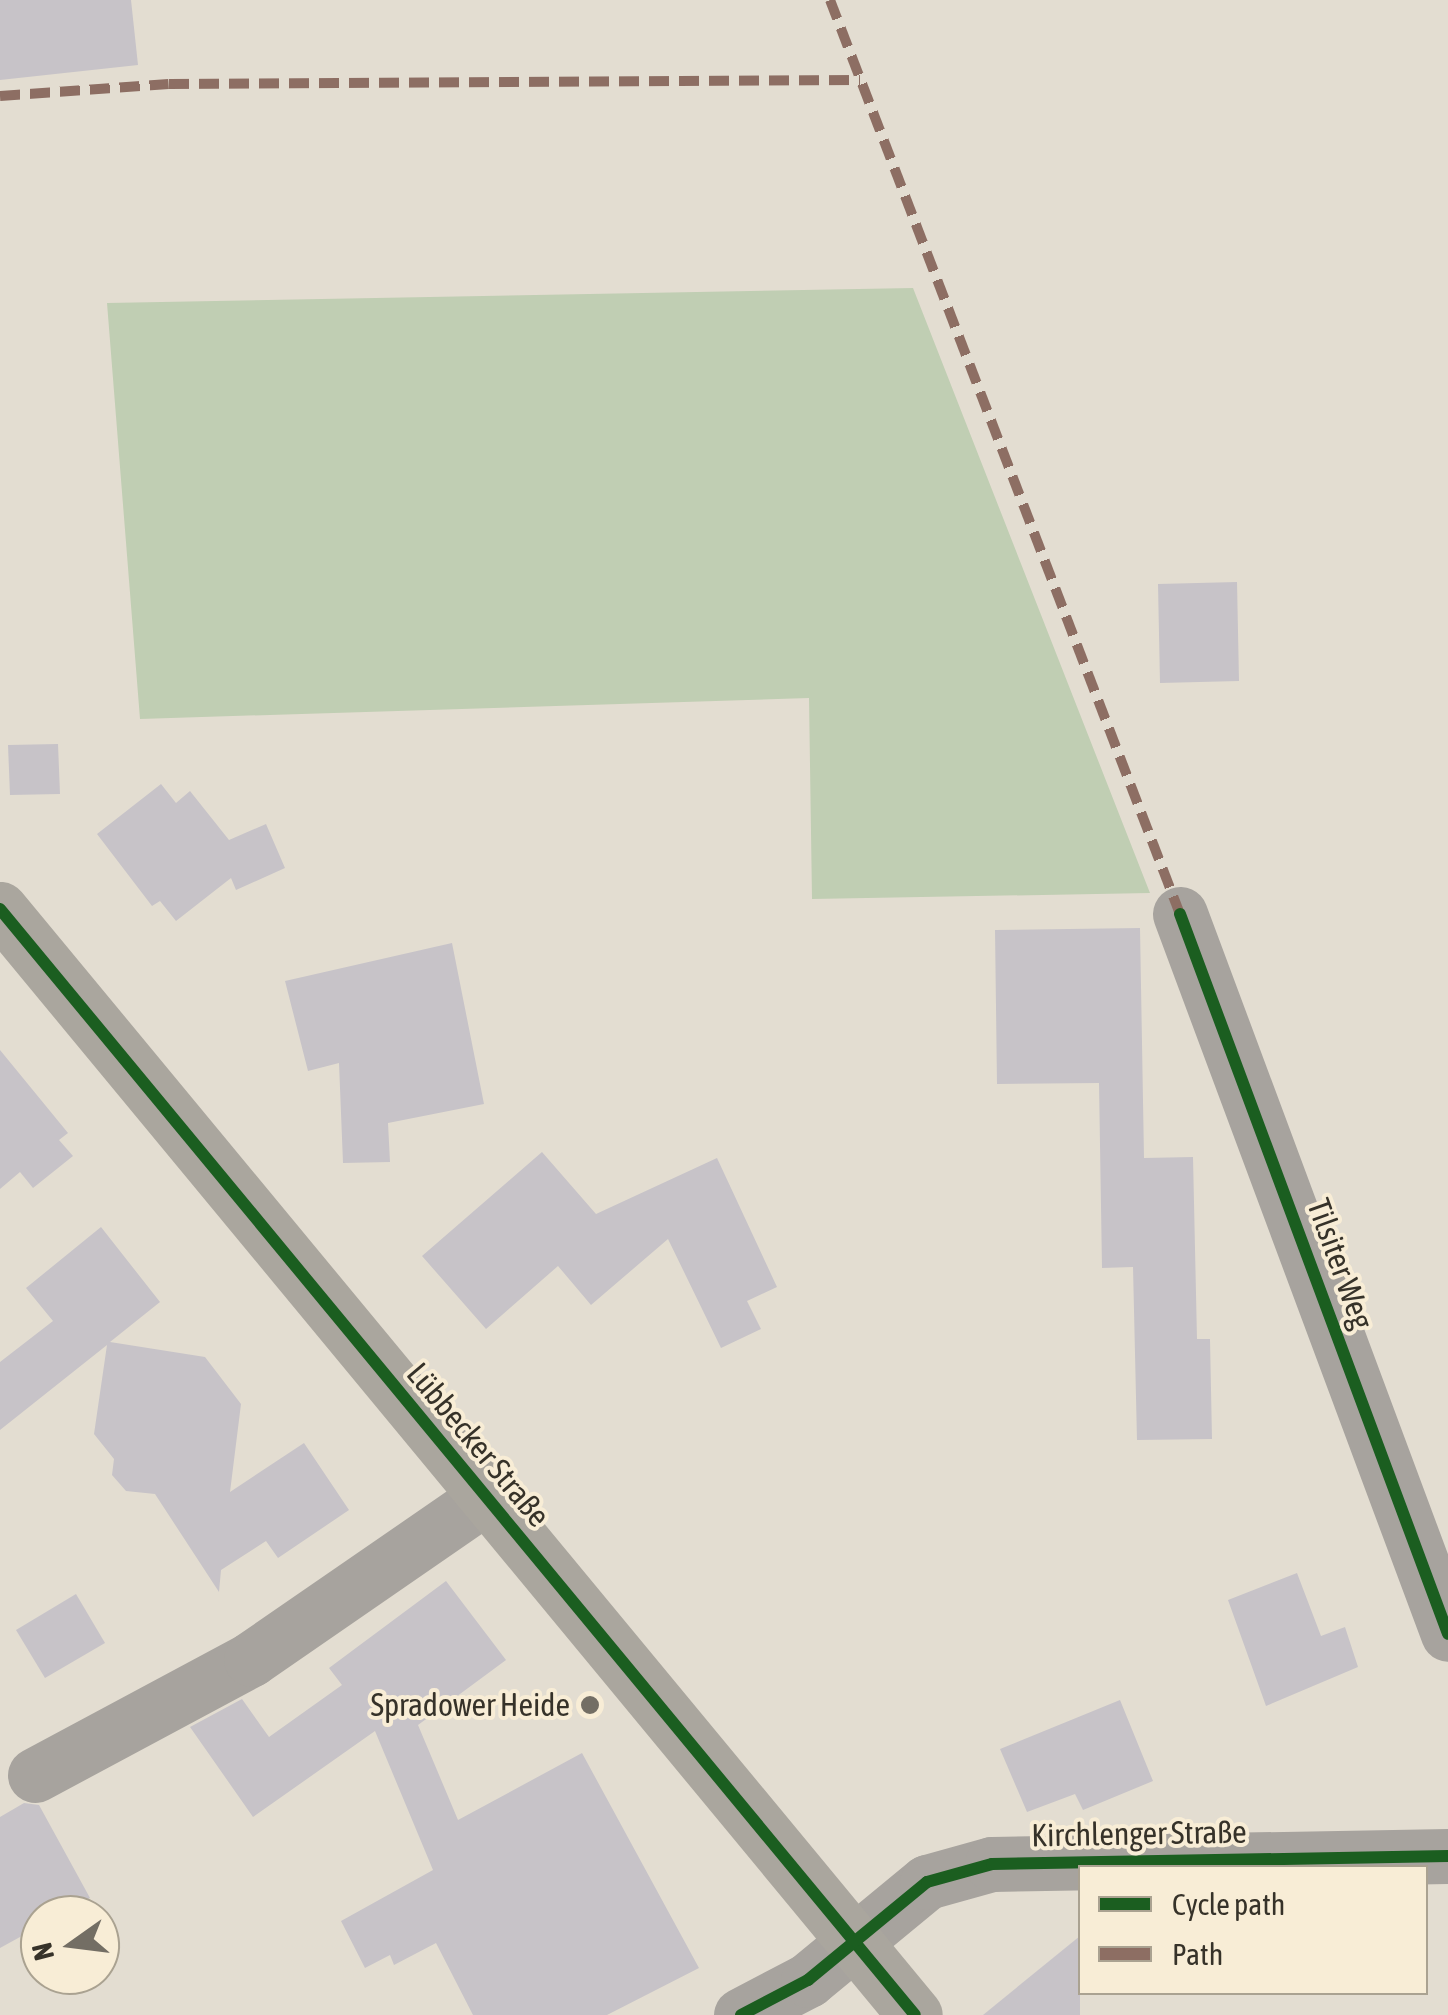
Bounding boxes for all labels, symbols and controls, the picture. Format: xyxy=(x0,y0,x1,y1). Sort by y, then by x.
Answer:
street label: Tilsiter Weg xyxy=(1299,1194,1381,1334)
street label: Lübbecker Straße xyxy=(398,1355,558,1535)
place label: Spradower Heide xyxy=(371,1686,570,1724)
marker: Spradower Heide xyxy=(579,1694,601,1716)
street label: Kirchlenger Straße xyxy=(1031,1813,1247,1855)
legend xyxy=(1078,1865,1428,1995)
text: Cycle path xyxy=(1172,1887,1285,1921)
north arrow xyxy=(20,1895,120,1995)
text: Path xyxy=(1172,1937,1223,1971)
text: N xyxy=(25,1940,60,1964)

